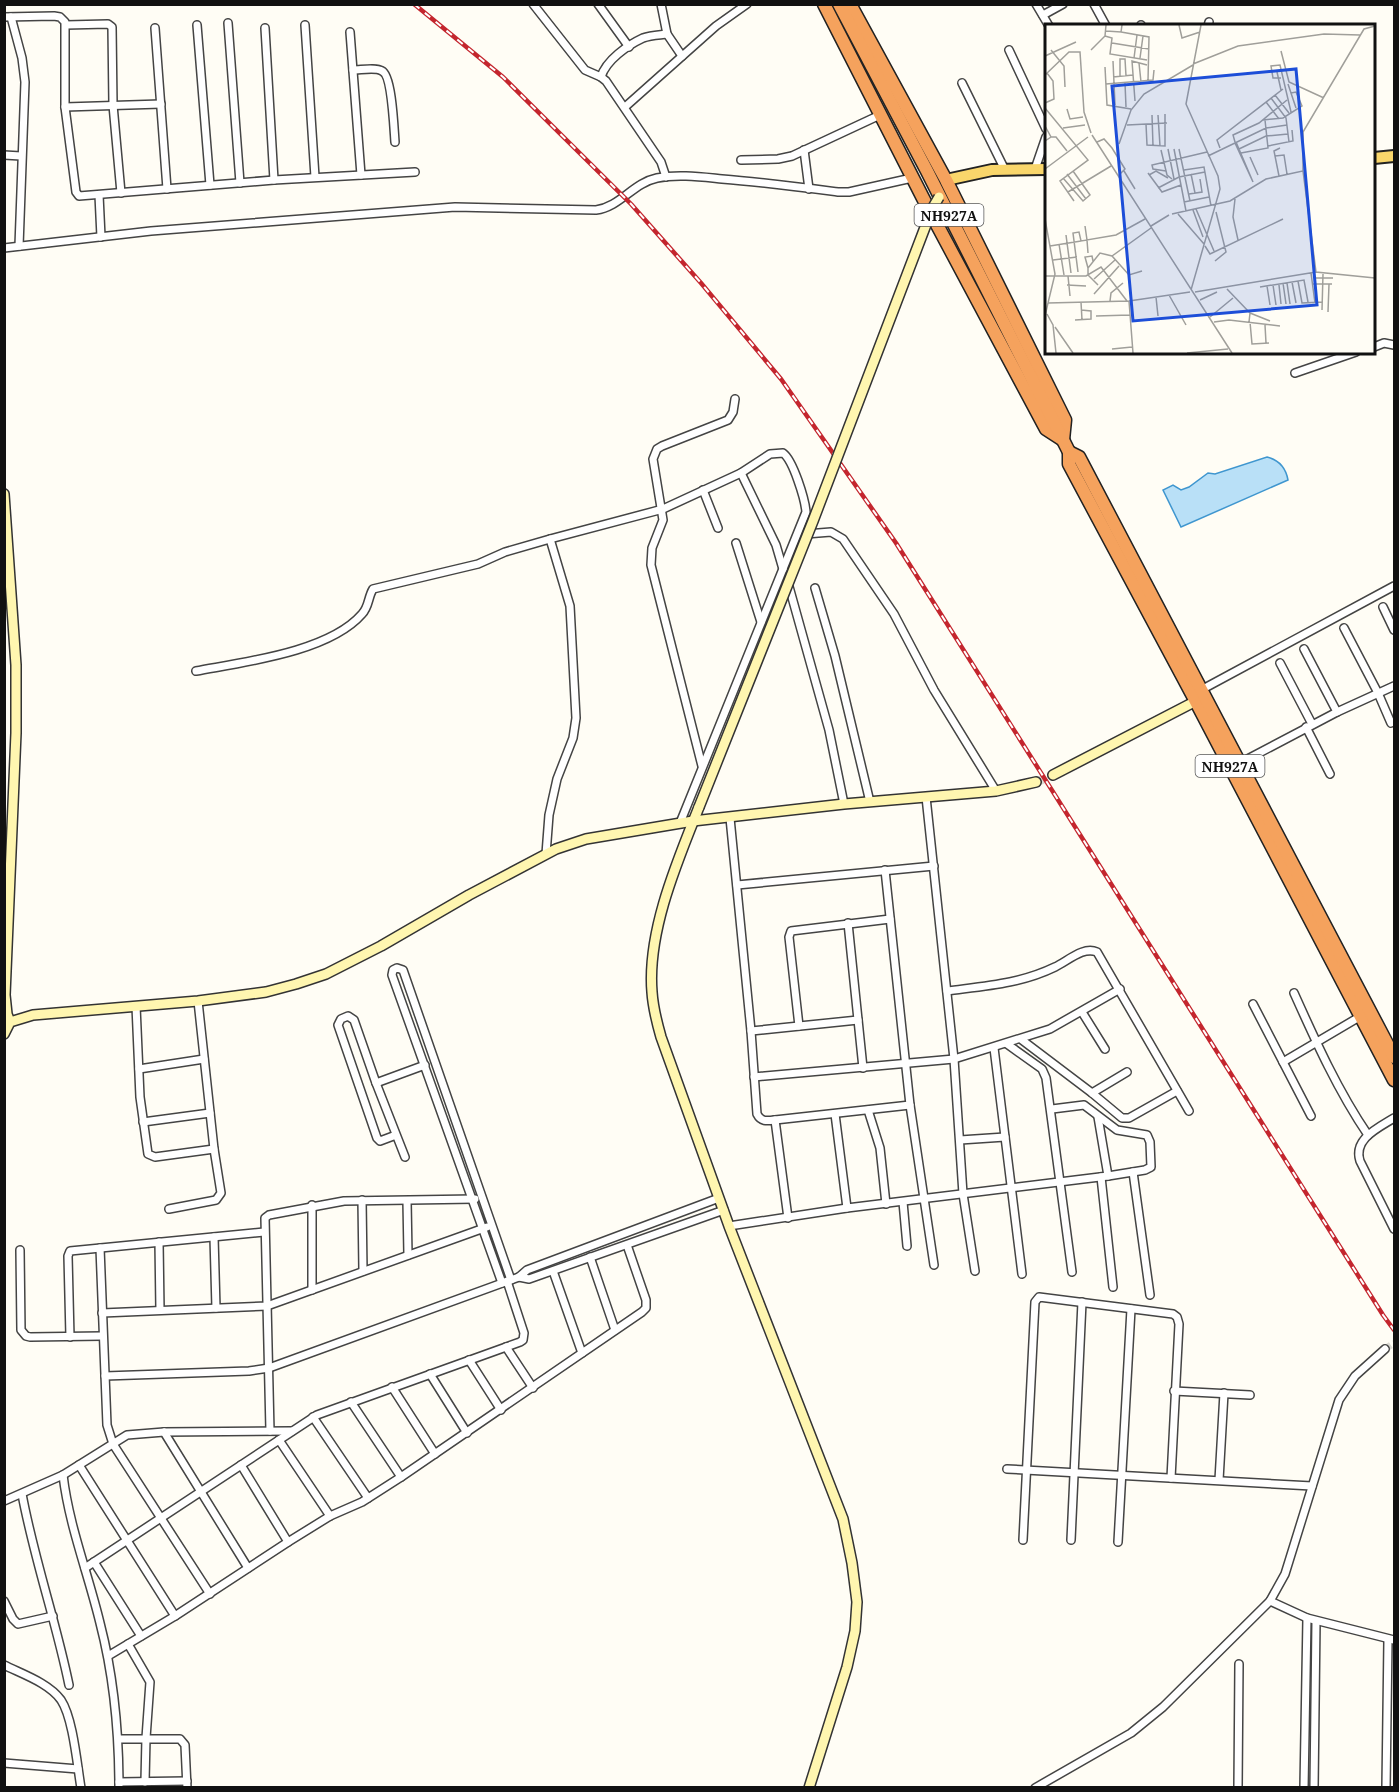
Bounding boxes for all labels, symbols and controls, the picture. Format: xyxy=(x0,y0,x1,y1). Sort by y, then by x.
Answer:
inset map xyxy=(1045,24,1375,354)
road number: NH927A xyxy=(914,204,984,226)
road number: NH927A xyxy=(1196,755,1264,777)

